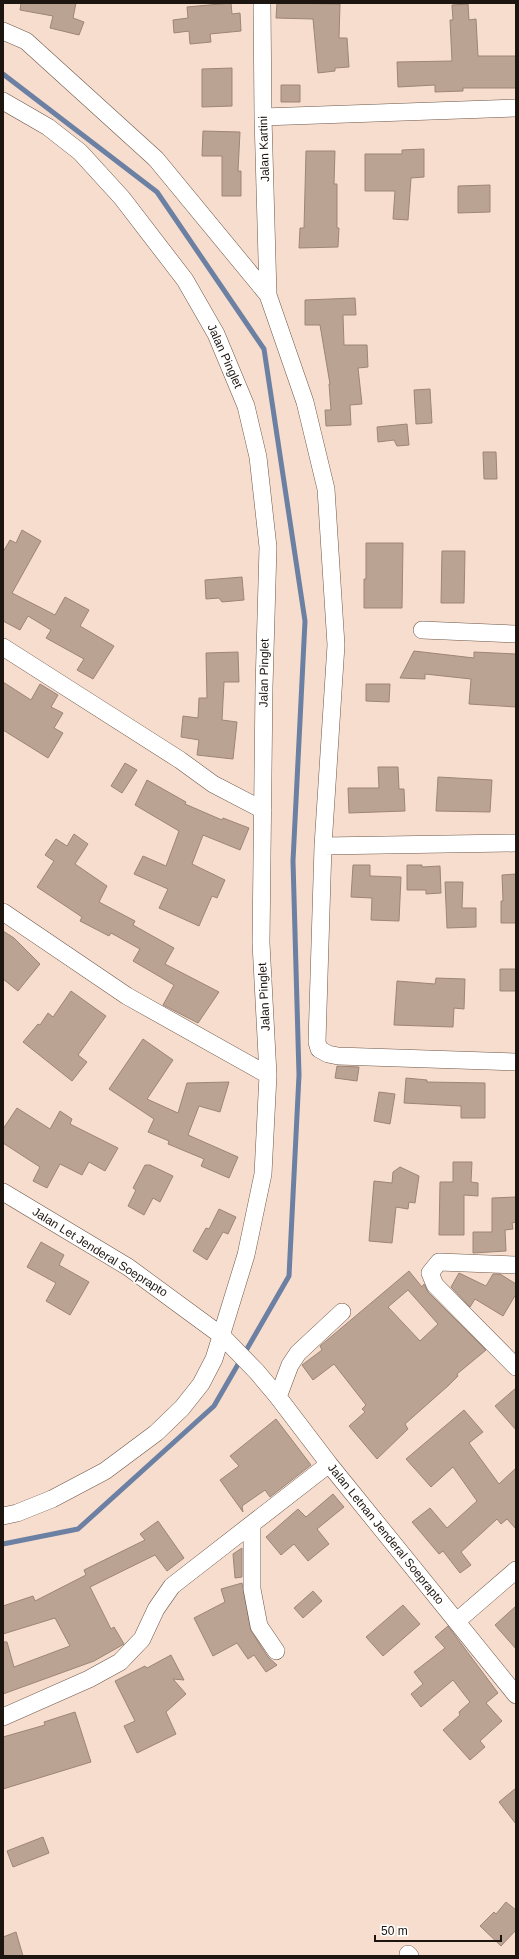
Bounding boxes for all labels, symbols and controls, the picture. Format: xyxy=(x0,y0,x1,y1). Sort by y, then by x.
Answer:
street label: Jalan Kartini xyxy=(256,116,272,182)
street label: Jalan Pinglet xyxy=(205,322,246,391)
street label: Jalan Pinglet xyxy=(256,638,272,707)
street label: Jalan Pinglet xyxy=(255,962,273,1032)
street label: Jalan Let Jenderal Soeprapto xyxy=(30,1205,170,1300)
street label: Jalan Letnan Jenderal Soeprapto xyxy=(325,1461,447,1607)
scale bar xyxy=(375,1917,501,1943)
text: 50 m xyxy=(381,1924,408,1938)

